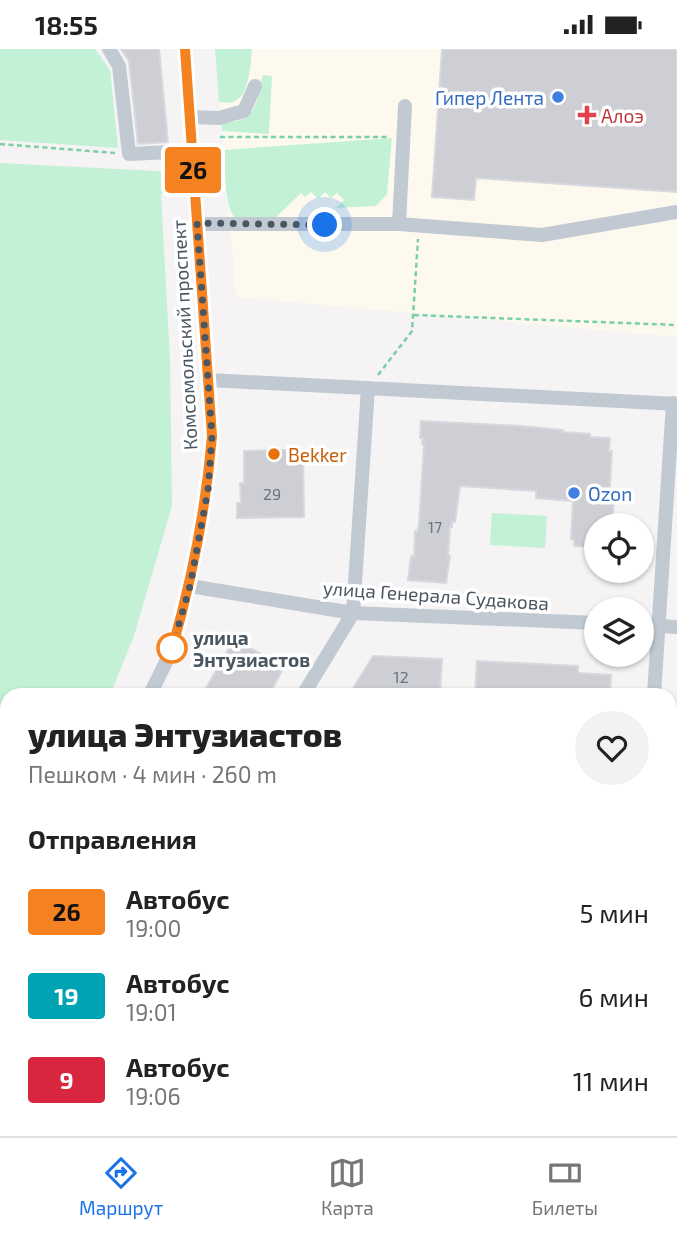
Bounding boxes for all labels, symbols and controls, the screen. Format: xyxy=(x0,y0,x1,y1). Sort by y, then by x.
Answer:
text: 18:55 xyxy=(35,9,98,40)
place label: Гипер Лента xyxy=(435,86,544,109)
marker: Гипер Лента xyxy=(550,89,566,105)
place label: Алоэ xyxy=(601,104,644,127)
marker: Алоэ xyxy=(579,107,595,123)
line badge: 26 xyxy=(162,147,224,193)
text: 26 xyxy=(179,155,207,184)
your location xyxy=(307,207,342,242)
street label: Комсомольский проспект xyxy=(166,219,202,451)
place label: Bekker xyxy=(288,443,347,466)
marker: Bekker xyxy=(266,446,282,462)
place label: Ozon xyxy=(588,482,632,505)
house number: 29 xyxy=(263,484,281,503)
marker: Ozon xyxy=(566,485,582,501)
map controls xyxy=(584,513,654,667)
button: locate xyxy=(584,513,654,583)
house number: 17 xyxy=(428,517,442,536)
street label: улица Генерала Судакова xyxy=(322,576,550,615)
button: layers xyxy=(584,597,654,667)
place label: улица Энтузиастов xyxy=(193,626,310,671)
marker: улица Энтузиастов xyxy=(157,633,187,663)
house number: 12 xyxy=(393,667,409,686)
button: heart xyxy=(575,711,649,785)
text: улица Энтузиастов xyxy=(28,714,342,754)
text: Пешком · 4 мин · 260 m xyxy=(28,760,277,788)
text: Отправления xyxy=(28,823,197,854)
text: Автобус xyxy=(126,883,229,914)
text: 26 xyxy=(52,897,81,926)
text: 5 мин xyxy=(579,897,649,928)
text: 19:00 xyxy=(126,914,181,942)
text: Автобус xyxy=(126,967,229,998)
text: 19 xyxy=(54,981,79,1010)
text: 6 мин xyxy=(578,981,649,1012)
text: 19:01 xyxy=(126,998,177,1026)
text: Автобус xyxy=(126,1051,229,1082)
text: 9 xyxy=(59,1065,74,1094)
text: 11 мин xyxy=(573,1065,649,1096)
text: 19:06 xyxy=(126,1082,181,1110)
tab: Маршрут xyxy=(79,1154,163,1219)
tab: Карта xyxy=(321,1154,374,1219)
tab: Билеты xyxy=(532,1154,598,1219)

